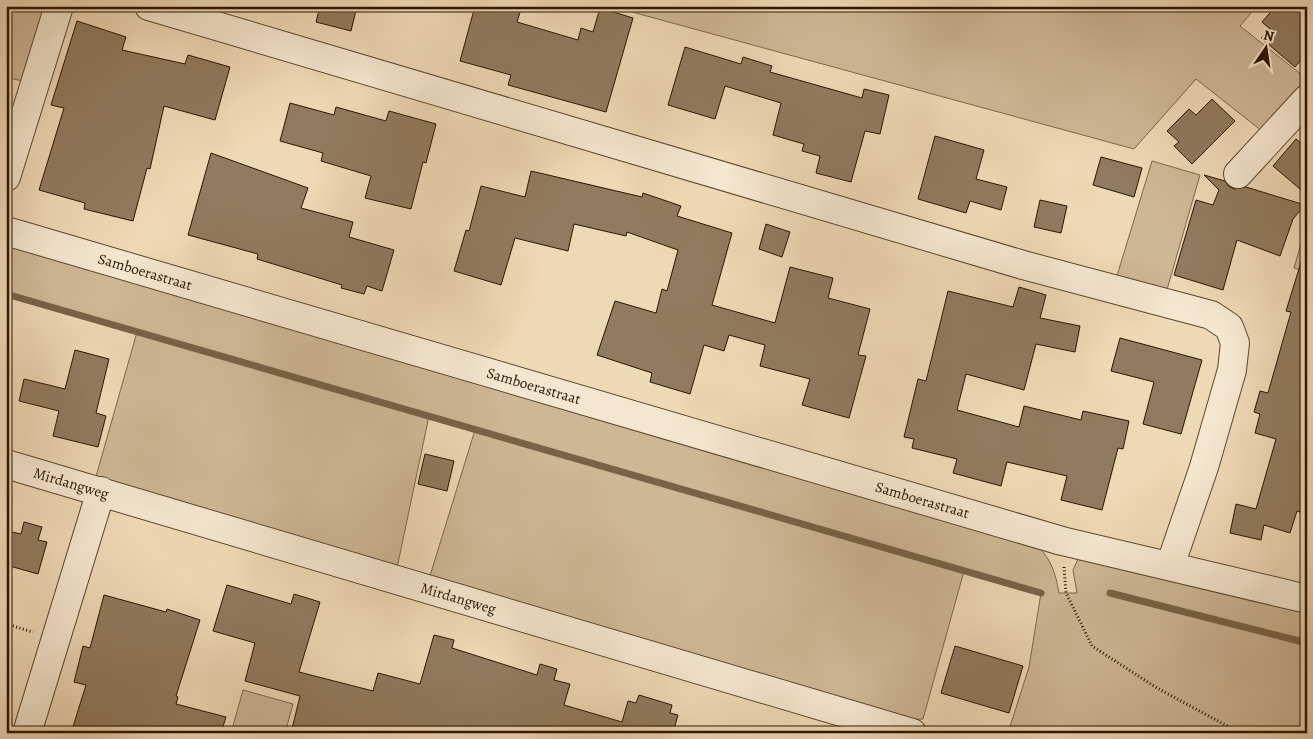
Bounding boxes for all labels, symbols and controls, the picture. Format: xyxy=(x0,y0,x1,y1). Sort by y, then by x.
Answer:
north arrow xyxy=(1240,22,1290,72)
text: N xyxy=(1262,25,1276,46)
street label: Samboerastraat xyxy=(96,249,195,295)
street label: Samboerastraat xyxy=(484,363,583,409)
street label: Mirdangweg xyxy=(31,463,112,504)
street label: Samboerastraat xyxy=(873,477,972,523)
street label: Mirdangweg xyxy=(418,578,499,619)

